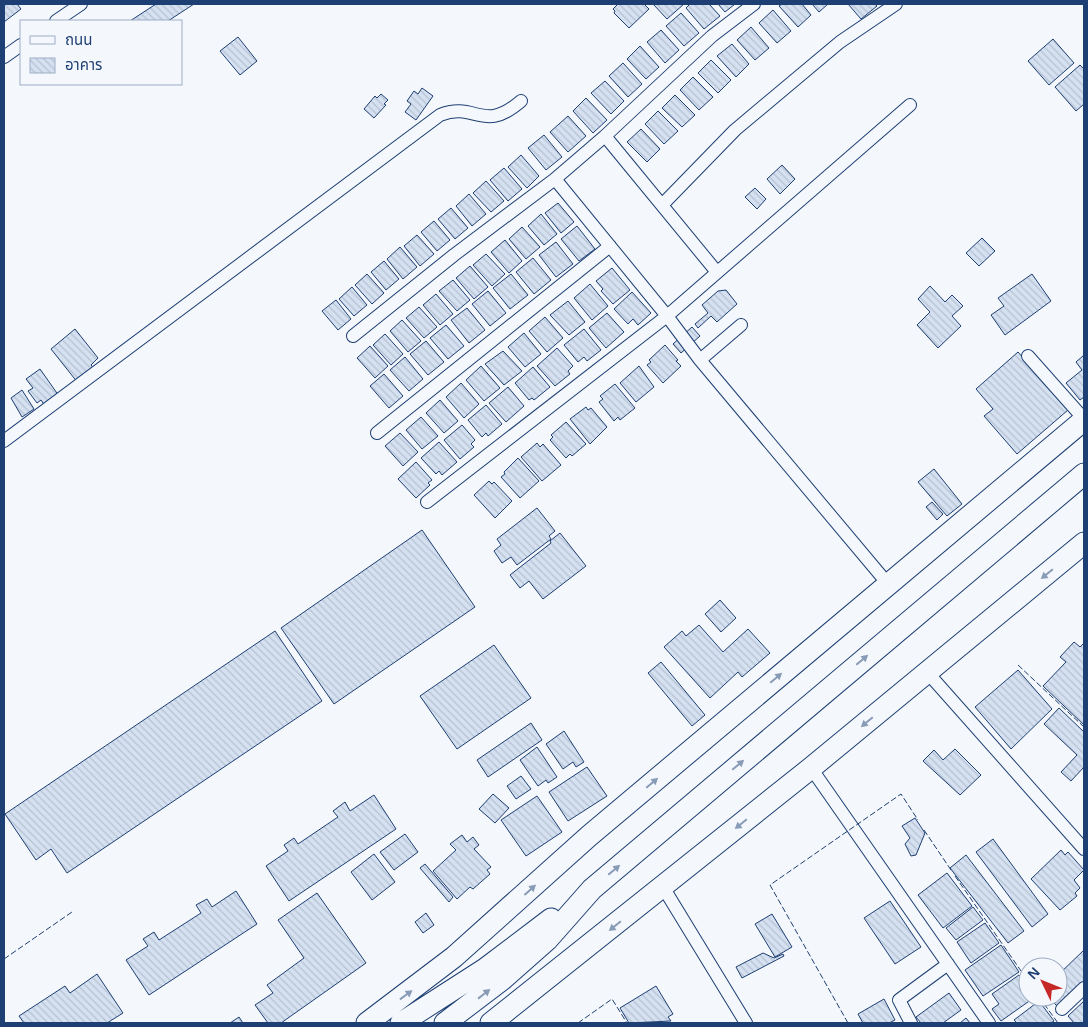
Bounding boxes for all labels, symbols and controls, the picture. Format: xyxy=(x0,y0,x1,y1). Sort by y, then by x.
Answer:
legend xyxy=(20,20,182,85)
text: ถนน xyxy=(65,31,92,48)
text: อาคาร xyxy=(65,56,102,73)
one-way arrow xyxy=(1040,568,1053,579)
one-way arrow xyxy=(856,655,868,666)
one-way arrow xyxy=(770,672,783,683)
one-way arrow xyxy=(861,716,874,727)
one-way arrow xyxy=(732,759,744,771)
one-way arrow xyxy=(646,777,659,788)
one-way arrow xyxy=(735,819,748,830)
one-way arrow xyxy=(608,865,621,876)
one-way arrow xyxy=(523,884,536,895)
one-way arrow xyxy=(608,921,621,932)
north arrow xyxy=(1018,957,1068,1007)
text: N xyxy=(1024,964,1043,982)
one-way arrow xyxy=(477,988,490,999)
one-way arrow xyxy=(399,990,413,1000)

